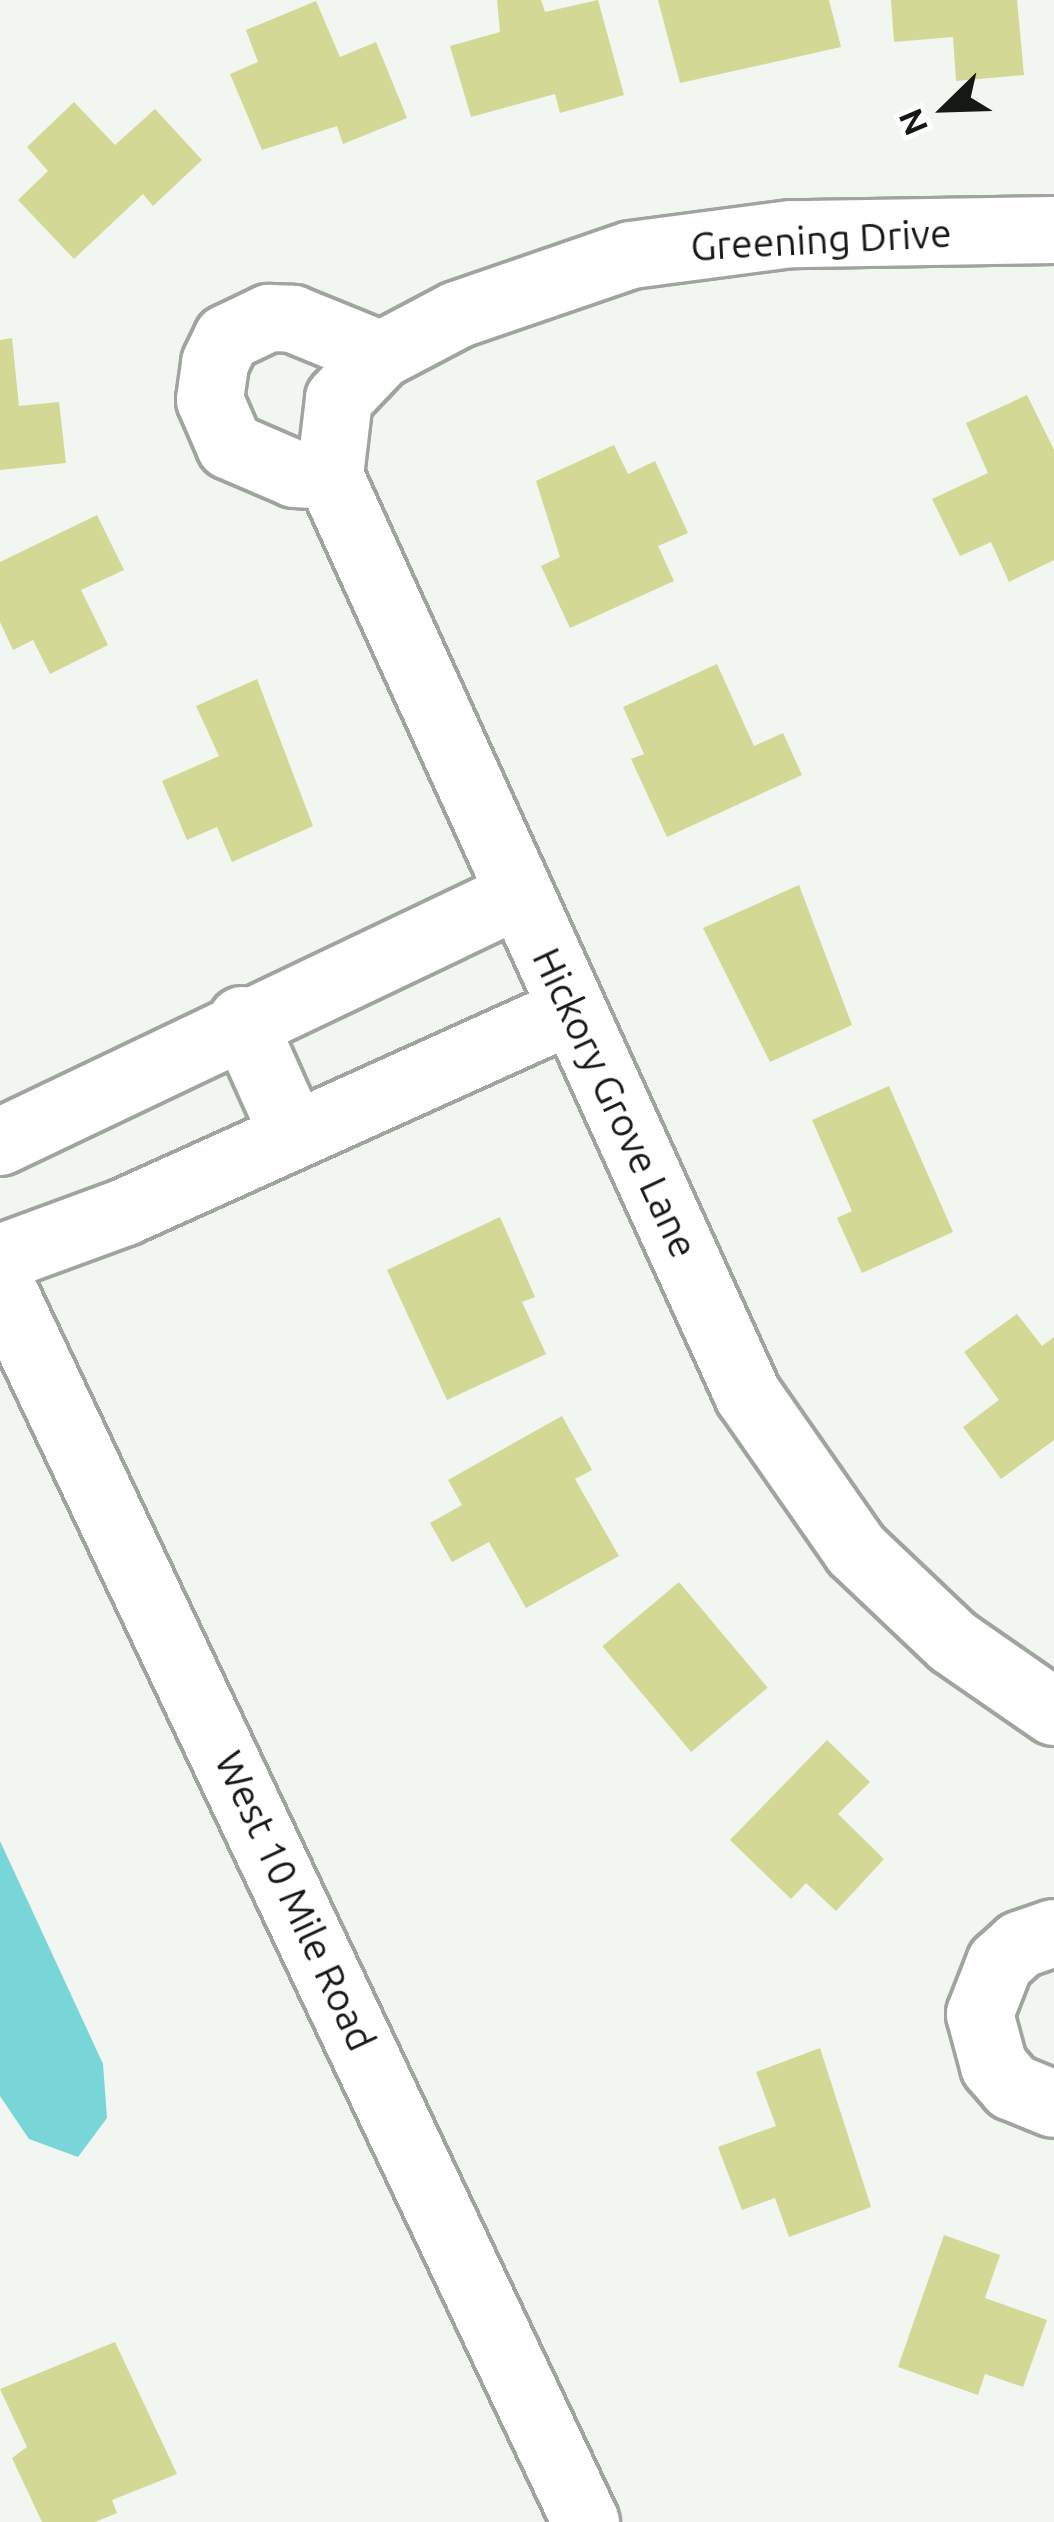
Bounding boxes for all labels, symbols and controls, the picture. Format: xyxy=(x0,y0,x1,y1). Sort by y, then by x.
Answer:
north arrow xyxy=(886,48,1006,168)
text: N xyxy=(891,104,934,141)
street label: Greening Drive xyxy=(689,210,953,270)
street label: Hickory Grove Lane xyxy=(523,941,707,1265)
street label: West 10 Mile Road xyxy=(205,1744,385,2058)

